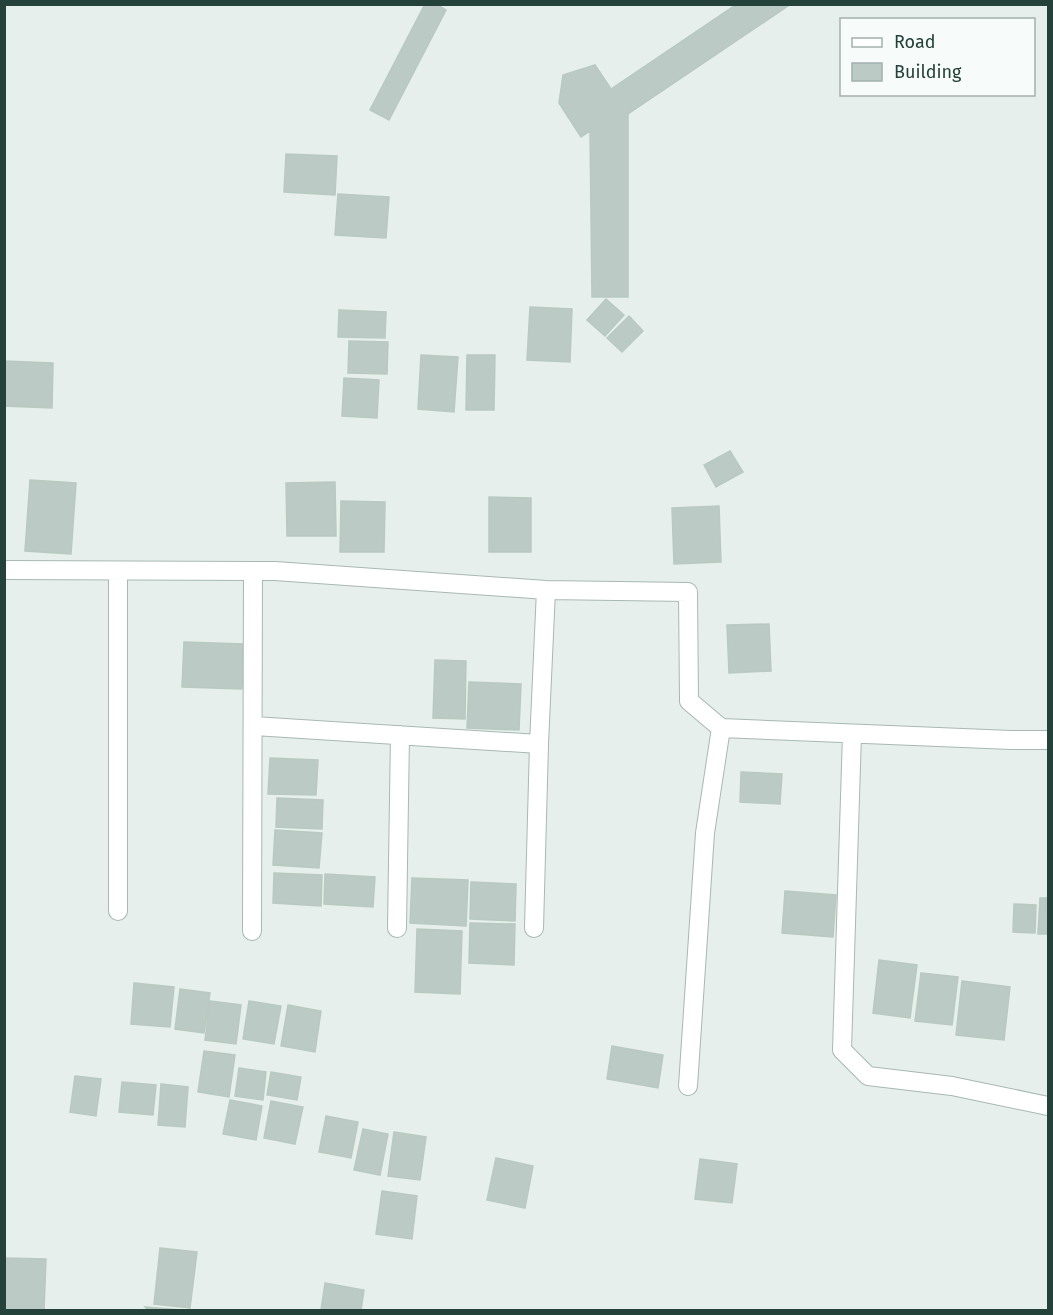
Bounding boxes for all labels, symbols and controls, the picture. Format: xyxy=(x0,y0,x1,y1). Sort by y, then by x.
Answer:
legend xyxy=(840,18,1035,96)
text: Road xyxy=(894,31,936,53)
text: Building xyxy=(894,61,962,83)

